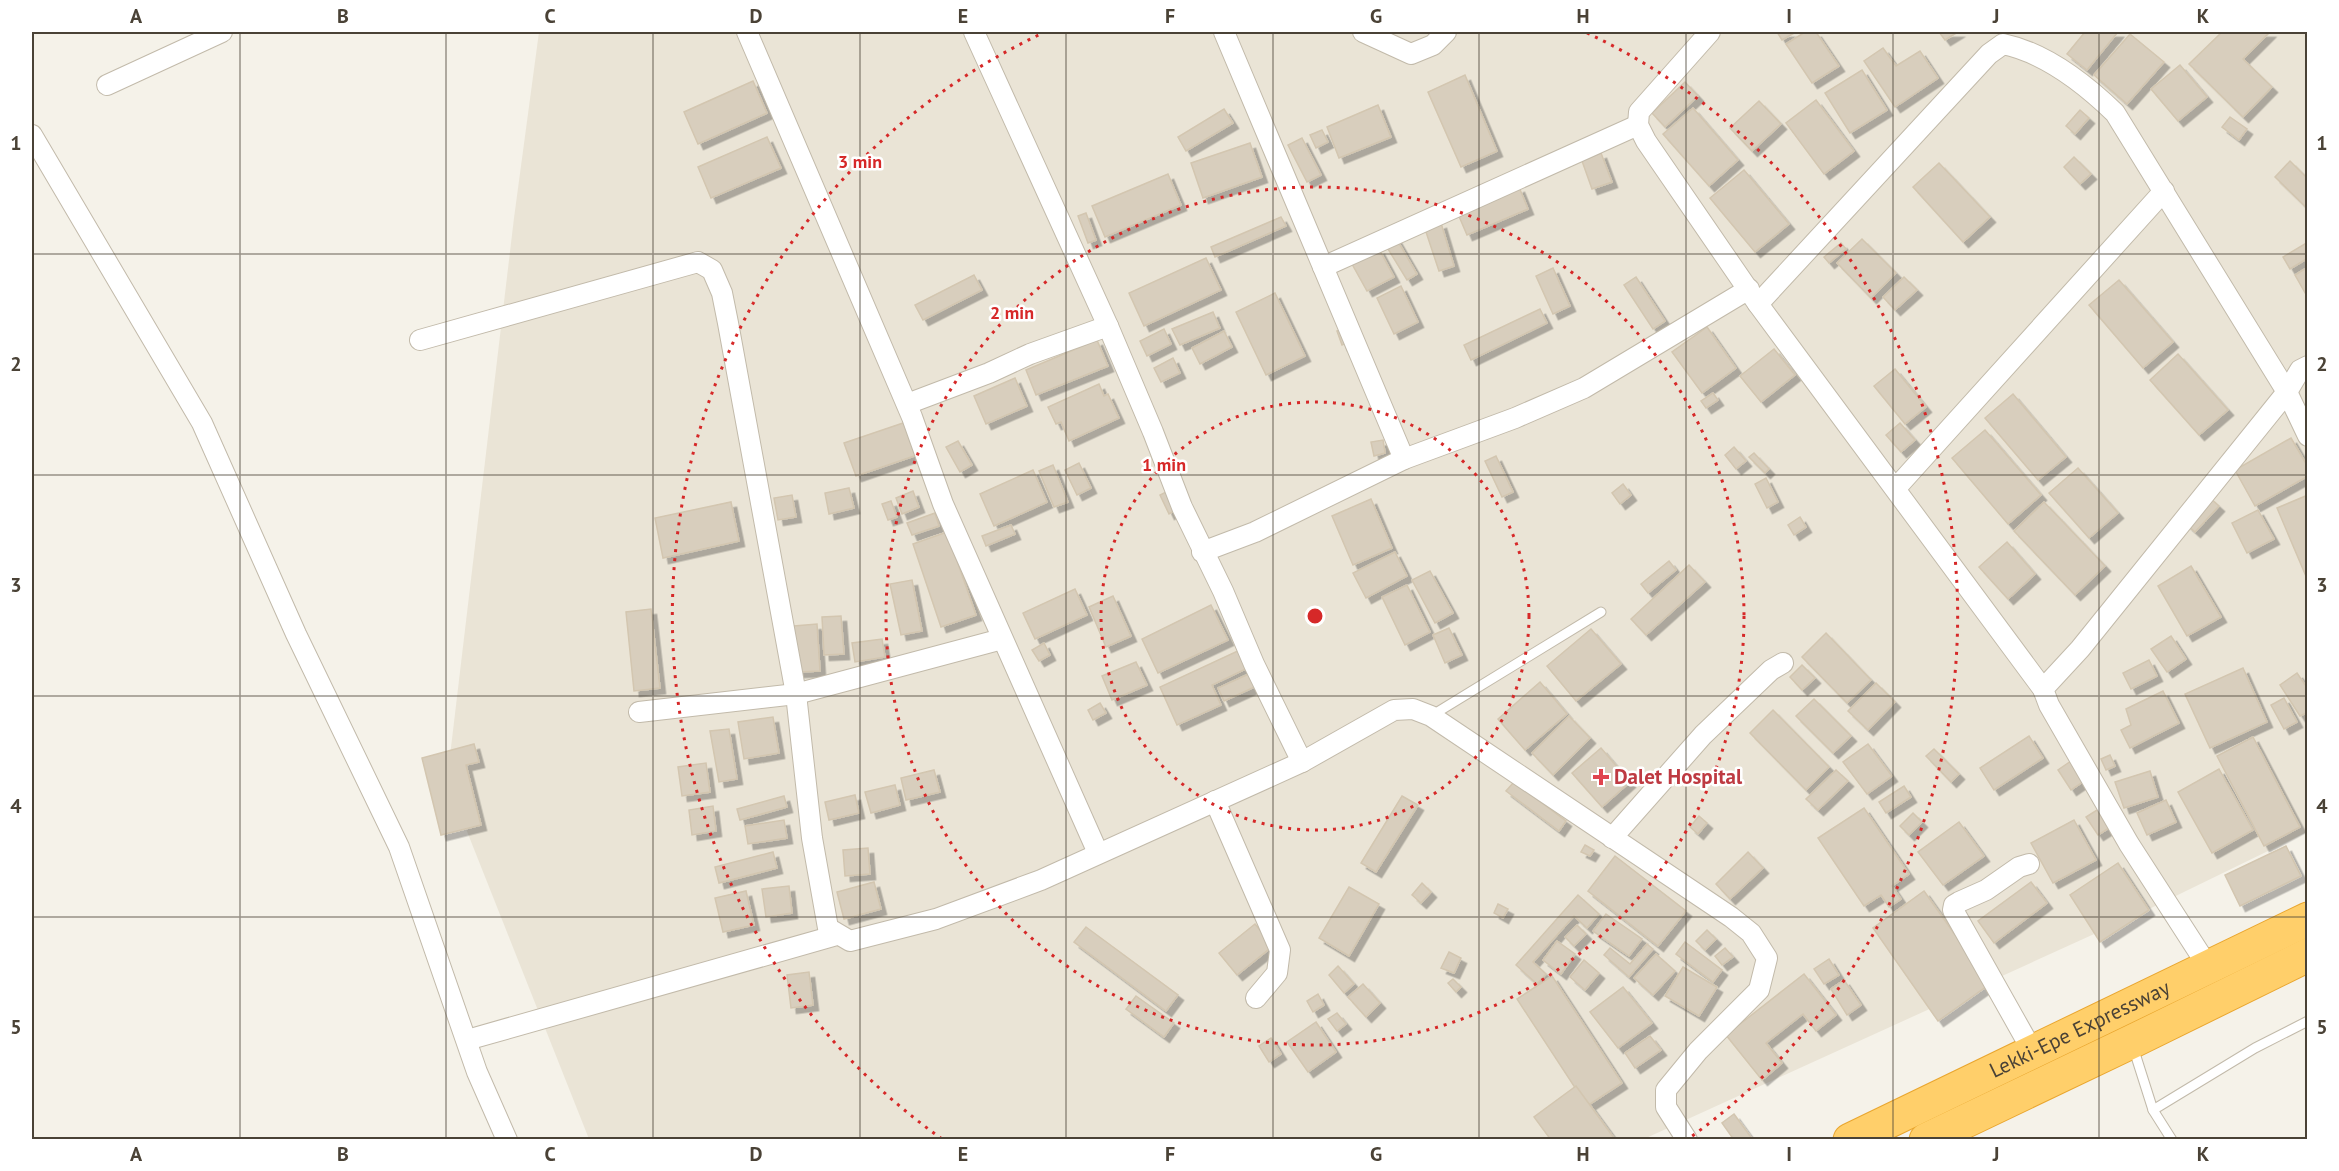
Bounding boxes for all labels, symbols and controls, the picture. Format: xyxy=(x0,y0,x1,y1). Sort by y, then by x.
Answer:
text: A xyxy=(130,3,143,29)
text: B xyxy=(337,3,349,29)
text: C xyxy=(544,3,556,29)
text: D xyxy=(750,3,763,29)
text: E xyxy=(958,3,968,29)
text: F xyxy=(1165,3,1175,29)
text: G xyxy=(1370,3,1382,29)
text: H xyxy=(1576,3,1590,29)
text: I xyxy=(1786,3,1792,29)
text: J xyxy=(1992,3,1999,29)
text: K xyxy=(2197,3,2210,29)
text: 1 xyxy=(10,130,22,156)
text: 1 xyxy=(2316,130,2328,156)
text: 3 min xyxy=(838,150,882,173)
text: 2 min xyxy=(990,301,1034,324)
text: 2 xyxy=(10,351,22,377)
text: 2 xyxy=(2316,351,2328,377)
text: 1 min xyxy=(1142,453,1186,476)
text: 3 xyxy=(10,572,22,598)
text: 3 xyxy=(2316,572,2328,598)
centre of rings xyxy=(1305,606,1325,626)
place label: Dalet Hospital xyxy=(1614,763,1743,790)
marker: Dalet Hospital xyxy=(1592,768,1610,786)
text: 4 xyxy=(10,793,22,819)
text: 4 xyxy=(2316,793,2328,819)
street label: Lekki-Epe Expressway xyxy=(1985,974,2174,1084)
text: 5 xyxy=(10,1014,22,1040)
text: 5 xyxy=(2316,1014,2328,1040)
text: A xyxy=(130,1141,143,1167)
text: B xyxy=(337,1141,349,1167)
text: C xyxy=(544,1141,556,1167)
text: D xyxy=(750,1141,763,1167)
text: E xyxy=(958,1141,968,1167)
text: F xyxy=(1165,1141,1175,1167)
text: G xyxy=(1370,1141,1382,1167)
text: H xyxy=(1576,1141,1590,1167)
text: I xyxy=(1786,1141,1792,1167)
text: J xyxy=(1992,1141,1999,1167)
text: K xyxy=(2197,1141,2210,1167)

